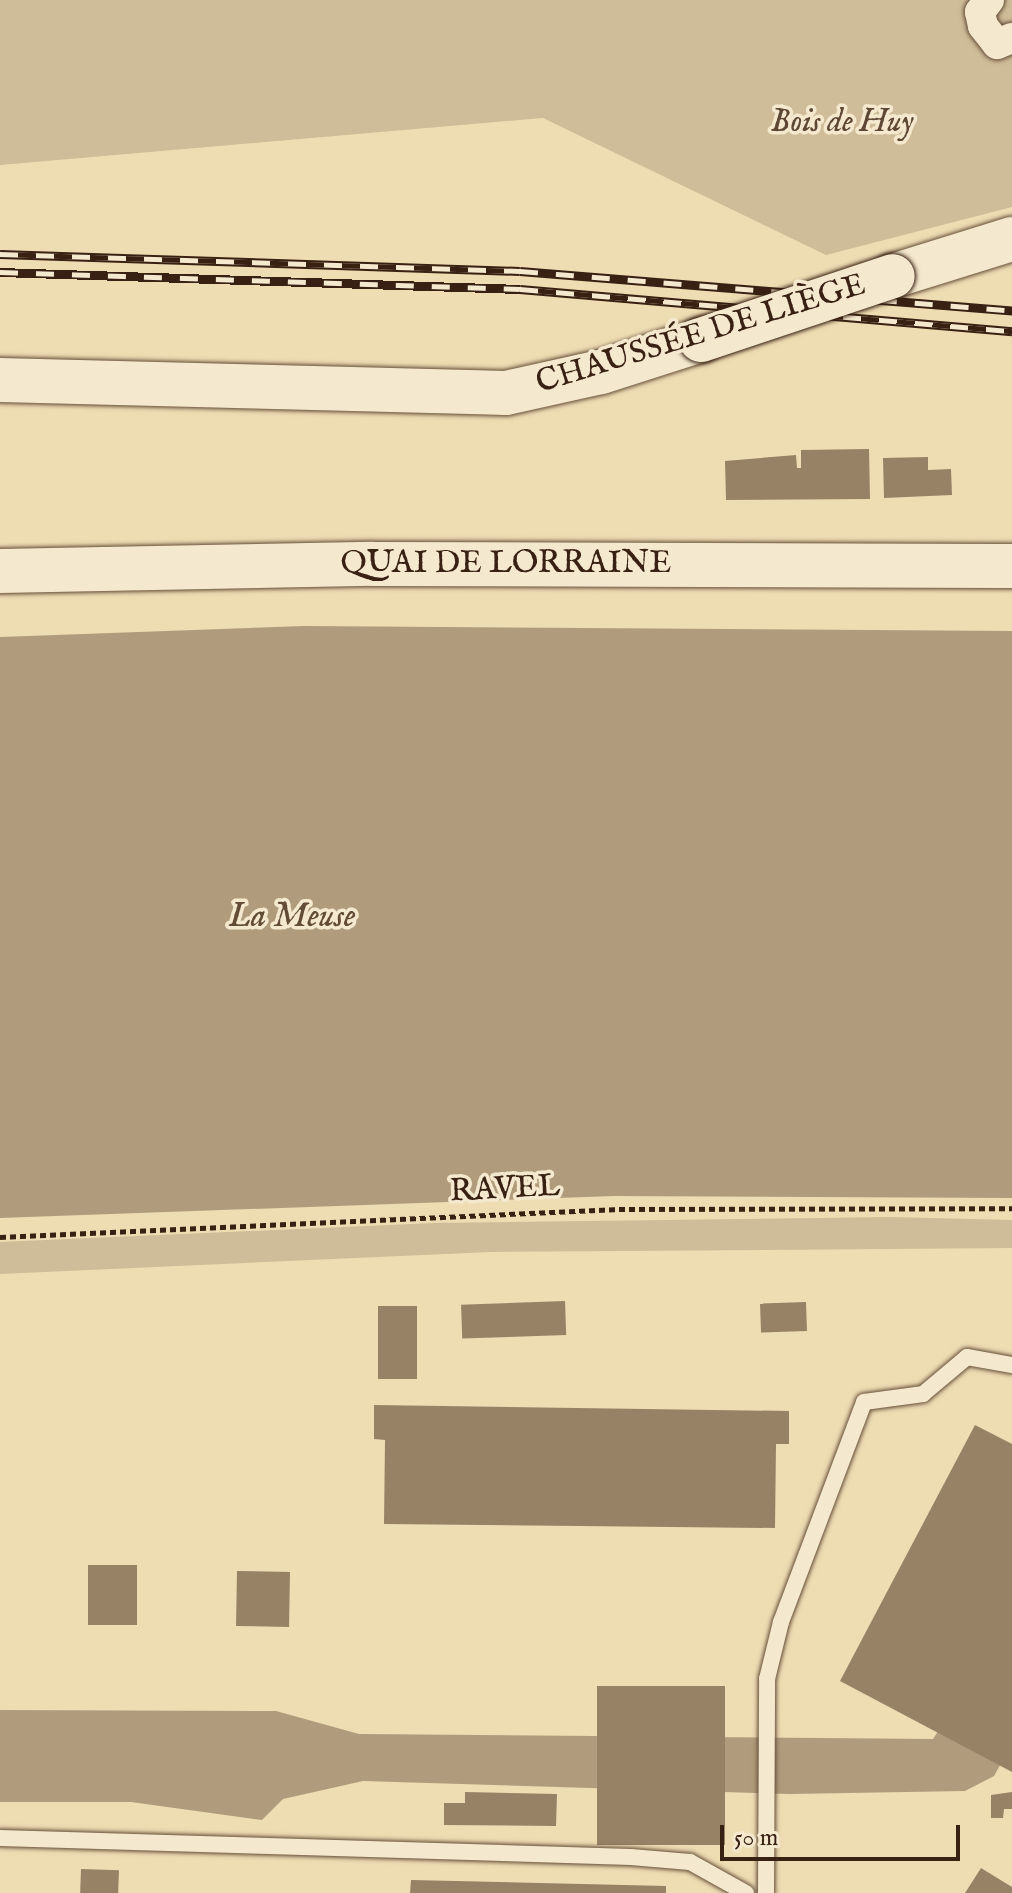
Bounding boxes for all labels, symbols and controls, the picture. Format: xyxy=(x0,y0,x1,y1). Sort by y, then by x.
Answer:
park label: Bois de Huy xyxy=(771,104,913,142)
street label: CHAUSSÉE DE LIÈGE xyxy=(532,267,870,403)
street label: QUAI DE LORRAINE xyxy=(341,545,671,583)
water label: La Meuse xyxy=(229,897,355,937)
street label: RAVEL xyxy=(449,1168,561,1212)
scale bar xyxy=(724,1809,964,1859)
text: 50 m xyxy=(734,1823,778,1854)

